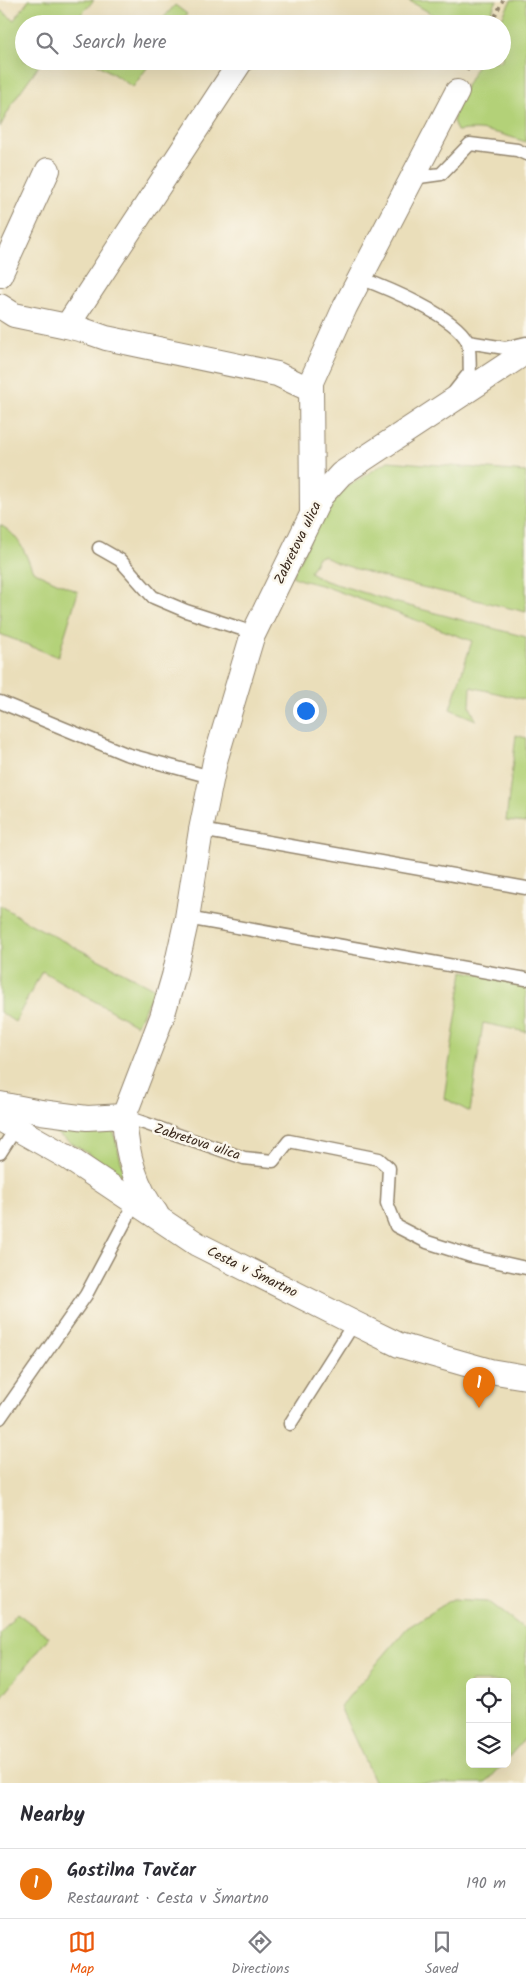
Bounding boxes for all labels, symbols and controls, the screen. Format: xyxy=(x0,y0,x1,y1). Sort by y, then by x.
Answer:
search box xyxy=(15,15,511,70)
text: Search here xyxy=(73,28,167,58)
icon: search xyxy=(33,29,61,57)
street label: Zabretova ulica xyxy=(268,498,328,588)
your location xyxy=(293,698,319,724)
street label: Zabretova ulica xyxy=(151,1118,243,1166)
street label: Cesta v Šmartno xyxy=(203,1240,301,1304)
pin: 1 xyxy=(463,1367,495,1408)
map controls xyxy=(466,1678,511,1768)
button: locate xyxy=(466,1678,511,1723)
button: layers xyxy=(466,1723,511,1768)
text: Nearby xyxy=(20,1799,85,1832)
text: Gostilna Tavčar xyxy=(67,1856,196,1886)
text: 1 xyxy=(34,1871,38,1896)
text: 190 m xyxy=(466,1871,506,1896)
text: Restaurant · Cesta v Šmartno xyxy=(67,1886,269,1911)
tab: Map xyxy=(68,1928,96,1980)
tab: Directions xyxy=(231,1928,289,1980)
tab: Saved xyxy=(425,1928,458,1980)

